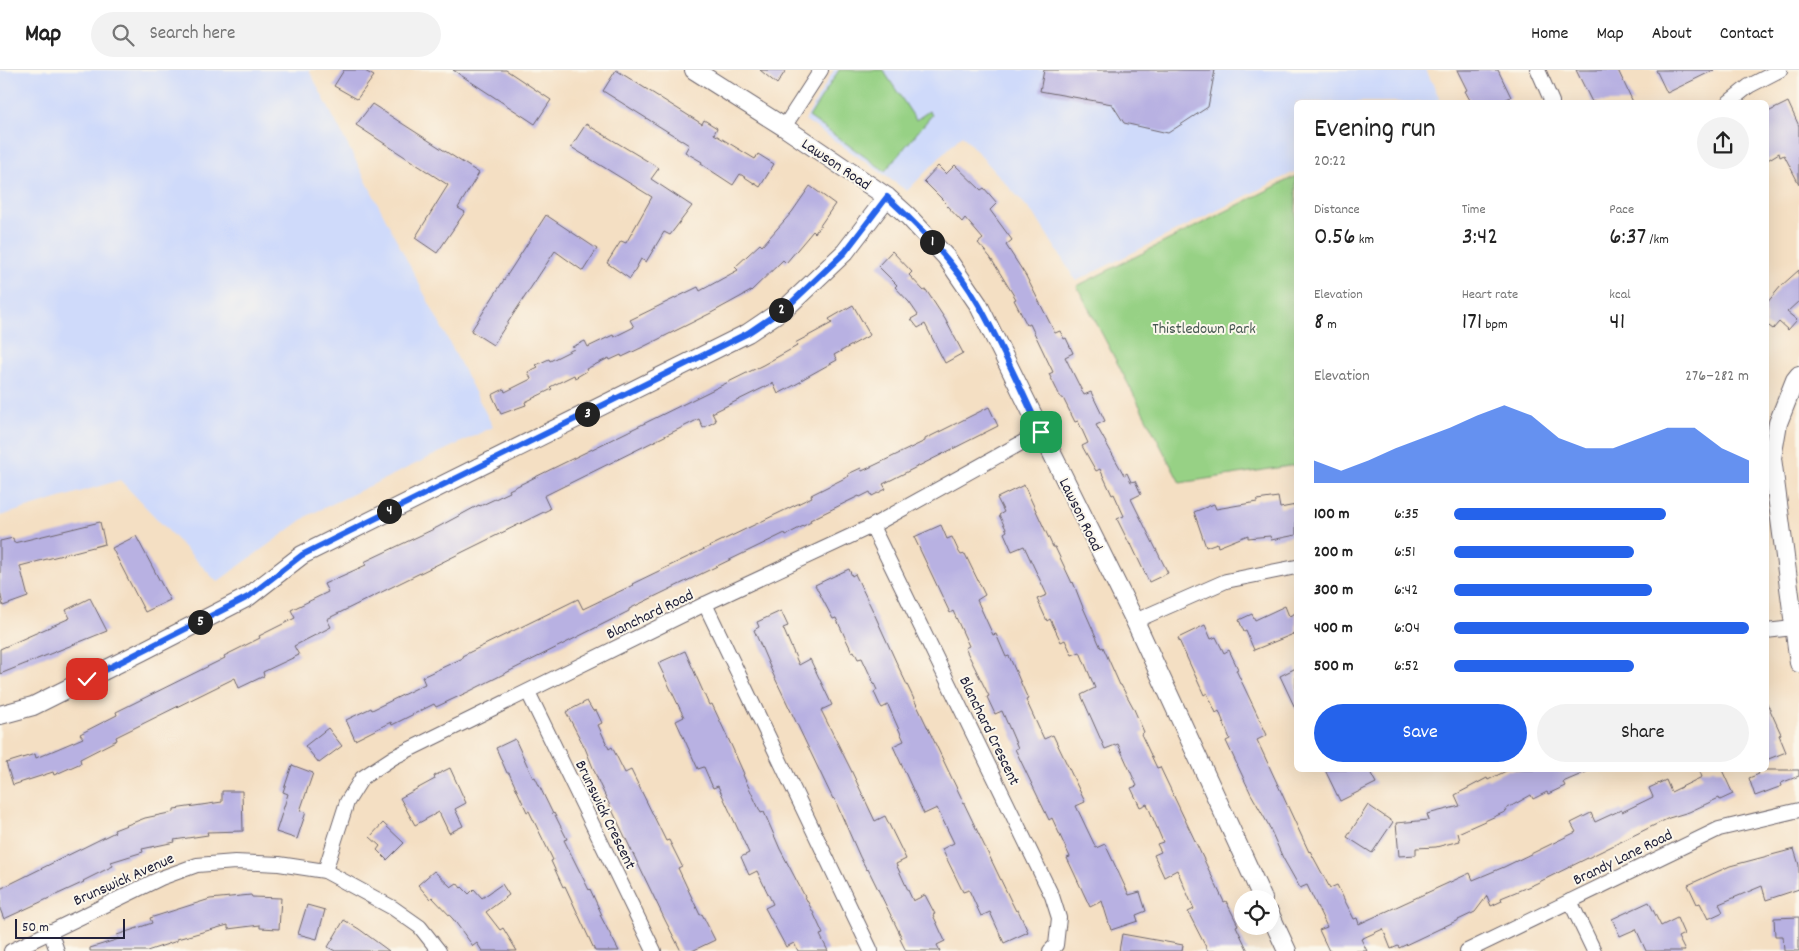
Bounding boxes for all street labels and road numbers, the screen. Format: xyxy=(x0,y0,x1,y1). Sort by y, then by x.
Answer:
street label: Lawson Road xyxy=(796,133,875,197)
street label: Lawson Road xyxy=(1052,474,1107,556)
street label: Blanchard Road xyxy=(603,584,698,646)
street label: Blanchard Crescent xyxy=(952,673,1025,790)
street label: Brunswick Crescent xyxy=(568,757,641,874)
street label: Brandy Lane Road xyxy=(1569,824,1677,892)
street label: Brunswick Avenue xyxy=(70,848,178,913)

